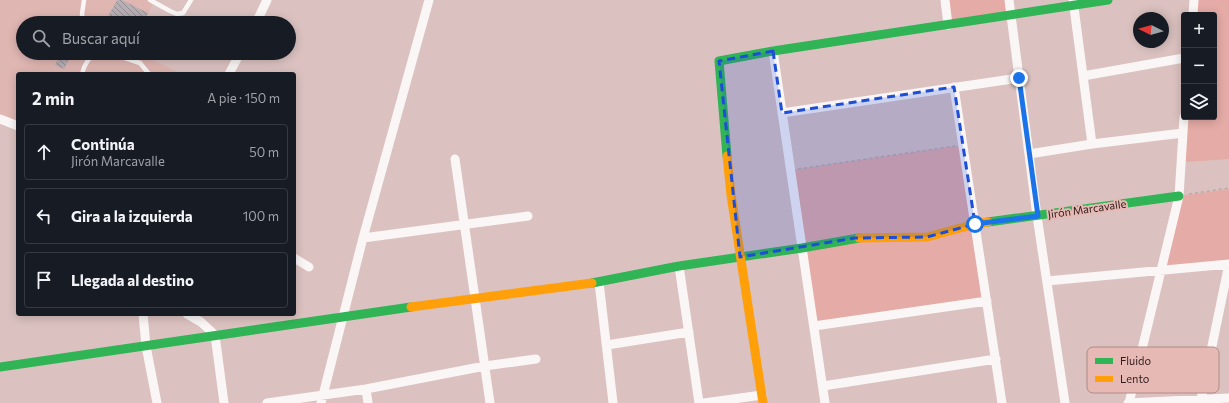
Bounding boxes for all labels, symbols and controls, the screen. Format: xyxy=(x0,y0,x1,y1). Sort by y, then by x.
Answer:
north arrow xyxy=(1133,12,1169,48)
map controls xyxy=(1181,12,1217,120)
button: + xyxy=(1181,12,1217,48)
search box xyxy=(16,16,296,60)
icon: search xyxy=(30,27,52,49)
text: Buscar aquí xyxy=(62,29,140,47)
button: − xyxy=(1181,48,1217,84)
route end xyxy=(1010,69,1028,87)
button: layers xyxy=(1181,84,1217,120)
text: 2 min xyxy=(32,88,74,109)
text: A pie · 150 m xyxy=(207,90,280,106)
text: Continúa xyxy=(71,135,135,153)
icon: ahead xyxy=(33,141,55,163)
text: 50 m xyxy=(249,144,279,160)
text: Jirón Marcavalle xyxy=(71,153,165,169)
street label: Jirón Marcavalle xyxy=(1047,197,1127,221)
icon: left xyxy=(33,205,55,227)
text: Gira a la izquierda xyxy=(71,207,193,225)
text: 100 m xyxy=(243,208,279,224)
route start xyxy=(966,215,984,233)
icon: arrive xyxy=(33,269,55,291)
text: Llegada al destino xyxy=(71,271,194,289)
legend xyxy=(1087,347,1219,393)
text: Fluido xyxy=(1120,354,1151,367)
text: Lento xyxy=(1120,372,1150,385)

